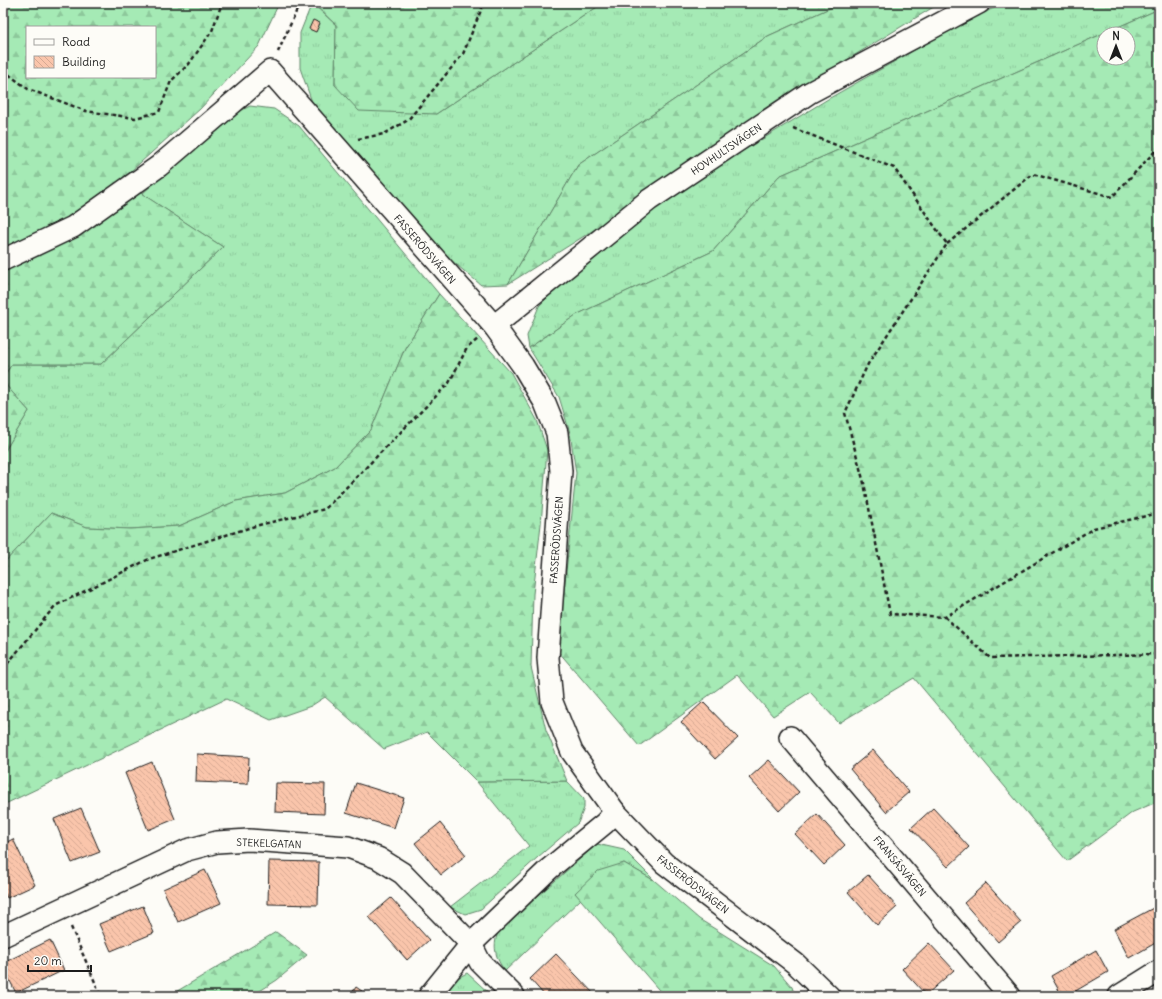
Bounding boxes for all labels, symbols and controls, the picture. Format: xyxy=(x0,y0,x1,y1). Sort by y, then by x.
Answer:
legend xyxy=(26,26,156,78)
north arrow xyxy=(1096,26,1136,66)
text: N xyxy=(1112,29,1120,43)
text: Road xyxy=(62,34,90,49)
text: Building xyxy=(62,54,106,69)
street label: HOVHULTSVÄGEN xyxy=(688,121,764,178)
street label: FASSERÖDSVÄGEN xyxy=(391,212,458,287)
street label: FASSERÖDSVÄGEN xyxy=(547,496,566,584)
street label: FRANSÄSVÄGEN xyxy=(870,833,929,899)
street label: STEKELGATAN xyxy=(236,836,302,851)
street label: FASSERÖDSVÄGEN xyxy=(654,852,731,917)
scale bar xyxy=(28,947,91,973)
text: 20 m xyxy=(34,953,62,968)

